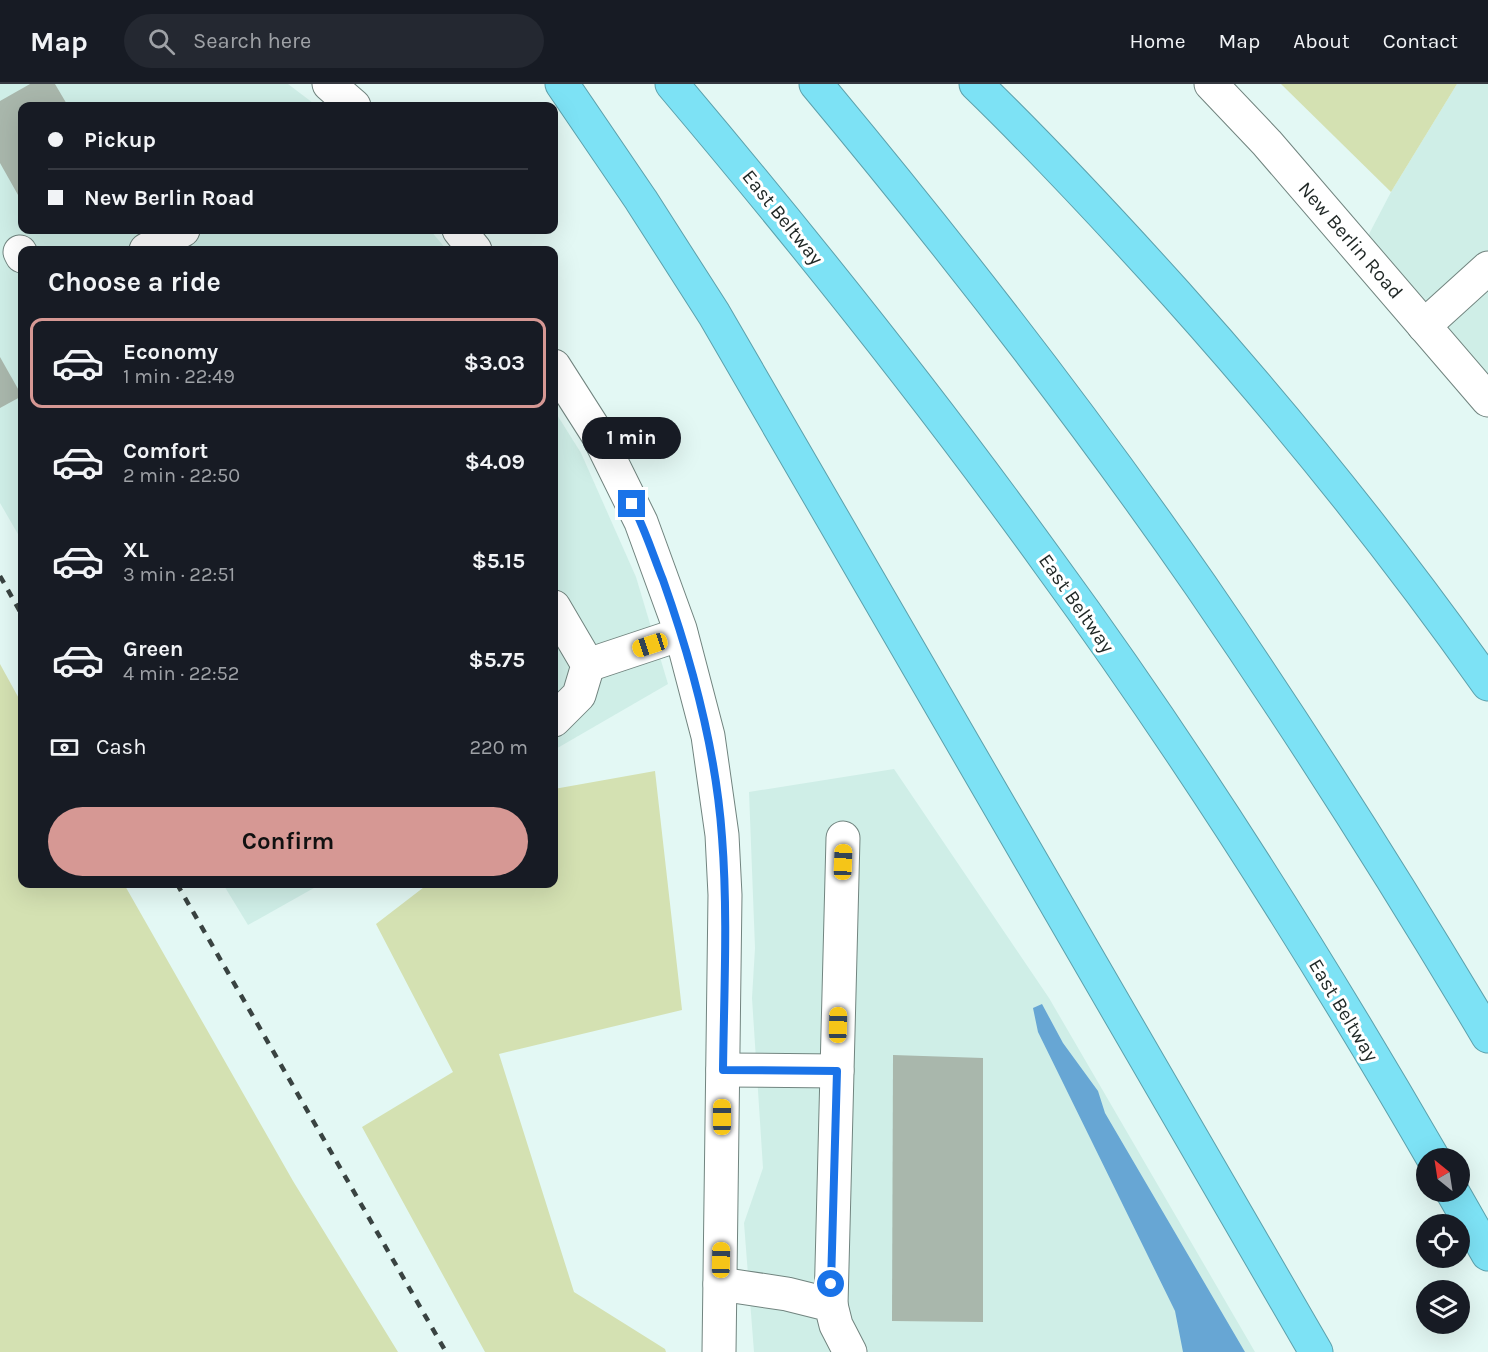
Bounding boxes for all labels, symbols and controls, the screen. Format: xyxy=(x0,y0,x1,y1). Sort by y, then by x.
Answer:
search box xyxy=(124,14,544,68)
text: Map xyxy=(30,25,88,58)
icon: search xyxy=(145,25,178,58)
text: Search here xyxy=(193,28,311,54)
text: Home xyxy=(1130,29,1186,53)
text: Map xyxy=(1219,29,1260,53)
text: About xyxy=(1293,29,1350,53)
text: Contact xyxy=(1383,29,1458,53)
text: Pickup xyxy=(84,127,156,153)
street label: East Beltway xyxy=(737,165,828,269)
street label: New Berlin Road xyxy=(1294,177,1408,304)
text: New Berlin Road xyxy=(84,185,254,211)
text: Choose a ride xyxy=(48,266,221,298)
icon: car xyxy=(51,336,105,390)
text: Economy xyxy=(123,339,218,365)
text: $3.03 xyxy=(464,350,525,376)
text: 1 min · 22:49 xyxy=(123,365,235,388)
callout: 1 min xyxy=(582,417,682,459)
text: 1 min xyxy=(606,426,657,449)
icon: car xyxy=(51,435,105,489)
text: Comfort xyxy=(123,438,208,464)
text: $4.09 xyxy=(465,449,525,475)
text: 2 min · 22:50 xyxy=(123,464,240,487)
route end xyxy=(618,490,645,517)
icon: car xyxy=(51,534,105,588)
text: XL xyxy=(123,537,149,563)
text: $5.15 xyxy=(472,548,525,574)
street label: East Beltway xyxy=(1034,549,1119,657)
text: 3 min · 22:51 xyxy=(123,563,235,586)
car xyxy=(630,631,670,659)
icon: car xyxy=(51,633,105,687)
text: Green xyxy=(123,636,184,662)
text: $5.75 xyxy=(469,647,525,673)
text: 4 min · 22:52 xyxy=(123,662,239,685)
icon: cash xyxy=(48,731,81,764)
text: Cash xyxy=(96,734,146,760)
text: 220 m xyxy=(469,736,528,759)
button: Confirm xyxy=(48,807,528,876)
car xyxy=(833,844,853,880)
street label: East Beltway xyxy=(1304,955,1383,1066)
car xyxy=(829,1007,847,1043)
car xyxy=(713,1099,731,1135)
north arrow xyxy=(1416,1148,1470,1202)
map controls xyxy=(1416,1148,1470,1334)
button: locate xyxy=(1416,1214,1470,1268)
car xyxy=(712,1242,730,1278)
route start xyxy=(817,1270,844,1297)
button: layers xyxy=(1416,1280,1470,1334)

